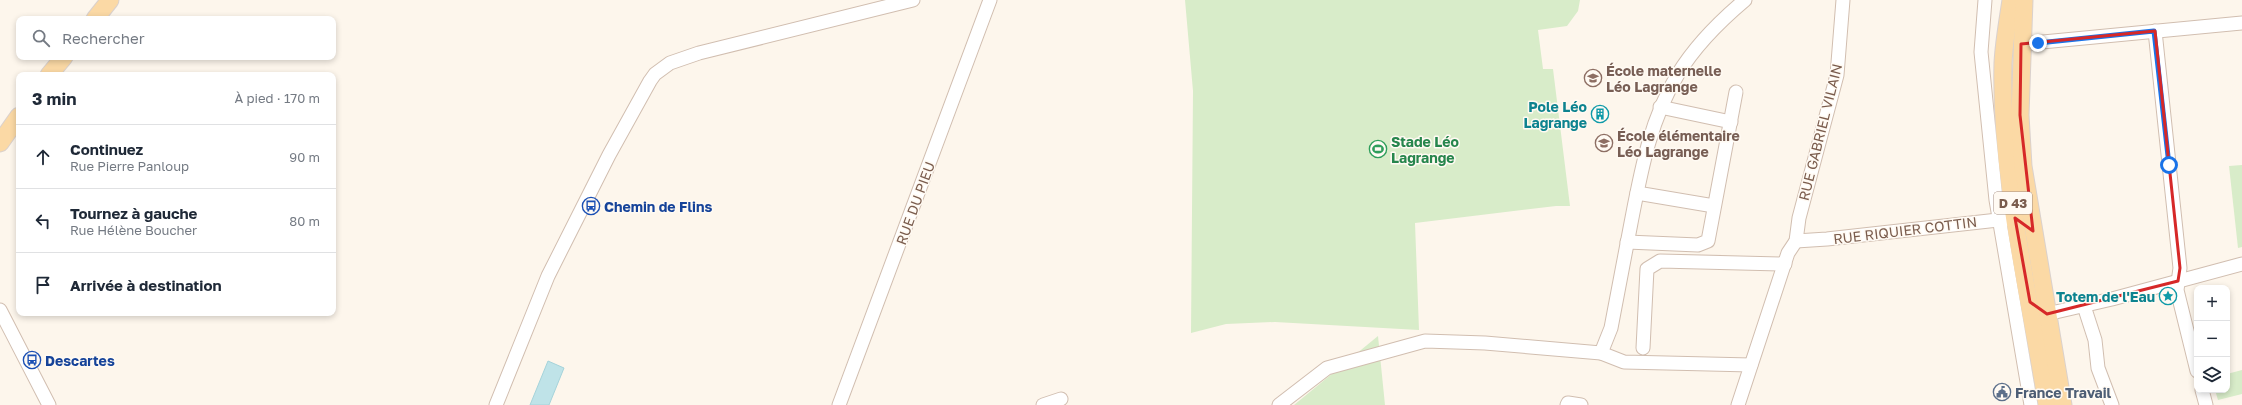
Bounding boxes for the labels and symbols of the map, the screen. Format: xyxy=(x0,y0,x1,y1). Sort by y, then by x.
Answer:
route end xyxy=(2029,34,2047,52)
place label: École maternelle Léo Lagrange xyxy=(1606,62,1722,95)
street label: RUE GABRIEL VILAIN xyxy=(1795,62,1845,202)
school or university icon: École maternelle Léo Lagrange xyxy=(1583,68,1603,88)
place label: Pole Léo Lagrange xyxy=(1523,98,1587,131)
building icon: Pole Léo Lagrange xyxy=(1590,104,1610,124)
place label: École élémentaire Léo Lagrange xyxy=(1617,127,1740,160)
place label: Stade Léo Lagrange xyxy=(1391,133,1459,166)
school or university icon: École élémentaire Léo Lagrange xyxy=(1594,133,1614,153)
sports icon: Stade Léo Lagrange xyxy=(1368,139,1388,159)
route start xyxy=(2160,156,2178,174)
street label: RUE DU PIEU xyxy=(892,159,938,247)
road number: D 43 xyxy=(1994,192,2032,214)
bus stop icon: Chemin de Flins xyxy=(581,196,601,216)
place label: Chemin de Flins xyxy=(604,198,712,215)
street label: RUE RIQUIER COTTIN xyxy=(1832,213,1978,247)
place icon: Totem de l'Eau xyxy=(2158,286,2178,306)
place label: Totem de l'Eau xyxy=(2056,288,2155,305)
bus stop icon: Descartes xyxy=(22,350,42,370)
place label: Descartes xyxy=(45,352,115,369)
public building icon: France Travail xyxy=(1992,382,2012,402)
place label: France Travail xyxy=(2015,384,2112,401)

